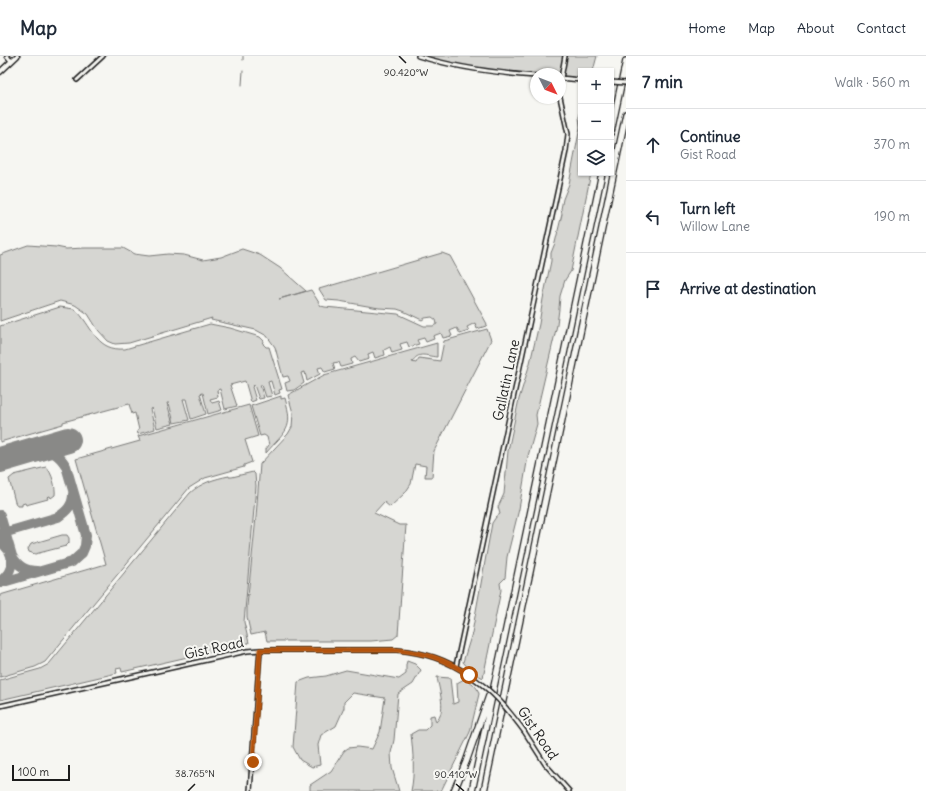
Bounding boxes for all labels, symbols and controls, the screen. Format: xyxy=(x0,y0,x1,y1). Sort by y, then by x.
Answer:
text: Map xyxy=(20,16,57,40)
text: Home xyxy=(688,19,726,37)
text: Map xyxy=(748,19,775,37)
text: About xyxy=(797,19,835,37)
text: Contact xyxy=(857,19,906,37)
text: 90.420°W xyxy=(384,66,428,79)
north arrow xyxy=(530,68,566,104)
map controls xyxy=(578,68,614,176)
button: + xyxy=(578,68,614,104)
text: 7 min xyxy=(642,71,683,93)
text: Walk · 560 m xyxy=(835,74,910,91)
button: − xyxy=(578,104,614,140)
text: Continue xyxy=(680,127,741,146)
icon: ahead xyxy=(642,134,664,156)
text: 370 m xyxy=(873,136,910,153)
button: layers xyxy=(578,140,614,176)
text: Gist Road xyxy=(680,146,736,163)
text: Turn left xyxy=(680,199,735,218)
icon: left xyxy=(642,206,664,228)
text: 190 m xyxy=(874,208,910,225)
text: Willow Lane xyxy=(680,218,750,235)
icon: arrive xyxy=(642,278,664,300)
text: Arrive at destination xyxy=(680,279,816,298)
street label: Gallatin Lane xyxy=(489,338,523,422)
street label: Gist Road xyxy=(183,633,245,663)
route start xyxy=(460,666,478,684)
street label: Gist Road xyxy=(514,703,562,763)
route end xyxy=(244,753,262,771)
scale bar xyxy=(12,763,70,782)
text: 100 m xyxy=(18,765,49,779)
text: 38.765°N xyxy=(175,767,215,780)
text: 90.410°W xyxy=(435,768,477,781)

